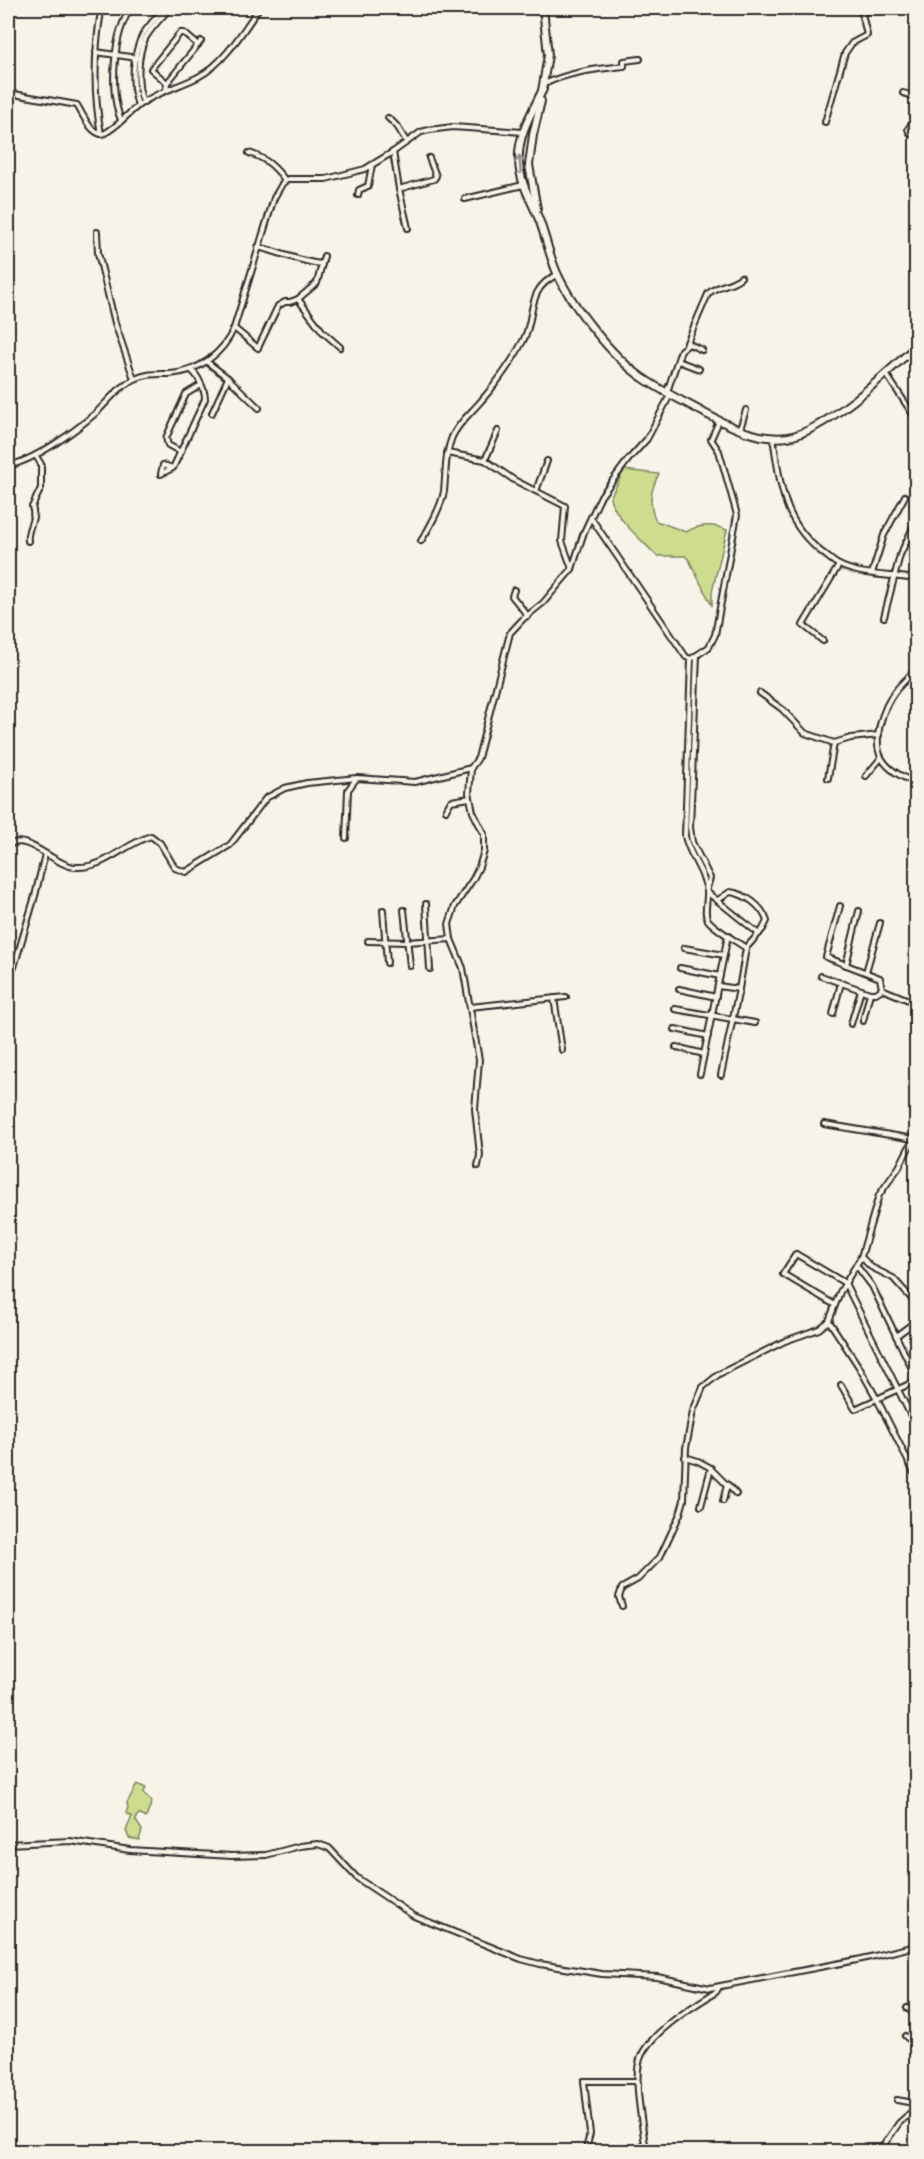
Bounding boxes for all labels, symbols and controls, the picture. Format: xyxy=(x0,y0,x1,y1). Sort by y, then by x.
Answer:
one-way arrow xyxy=(514,154,525,174)

